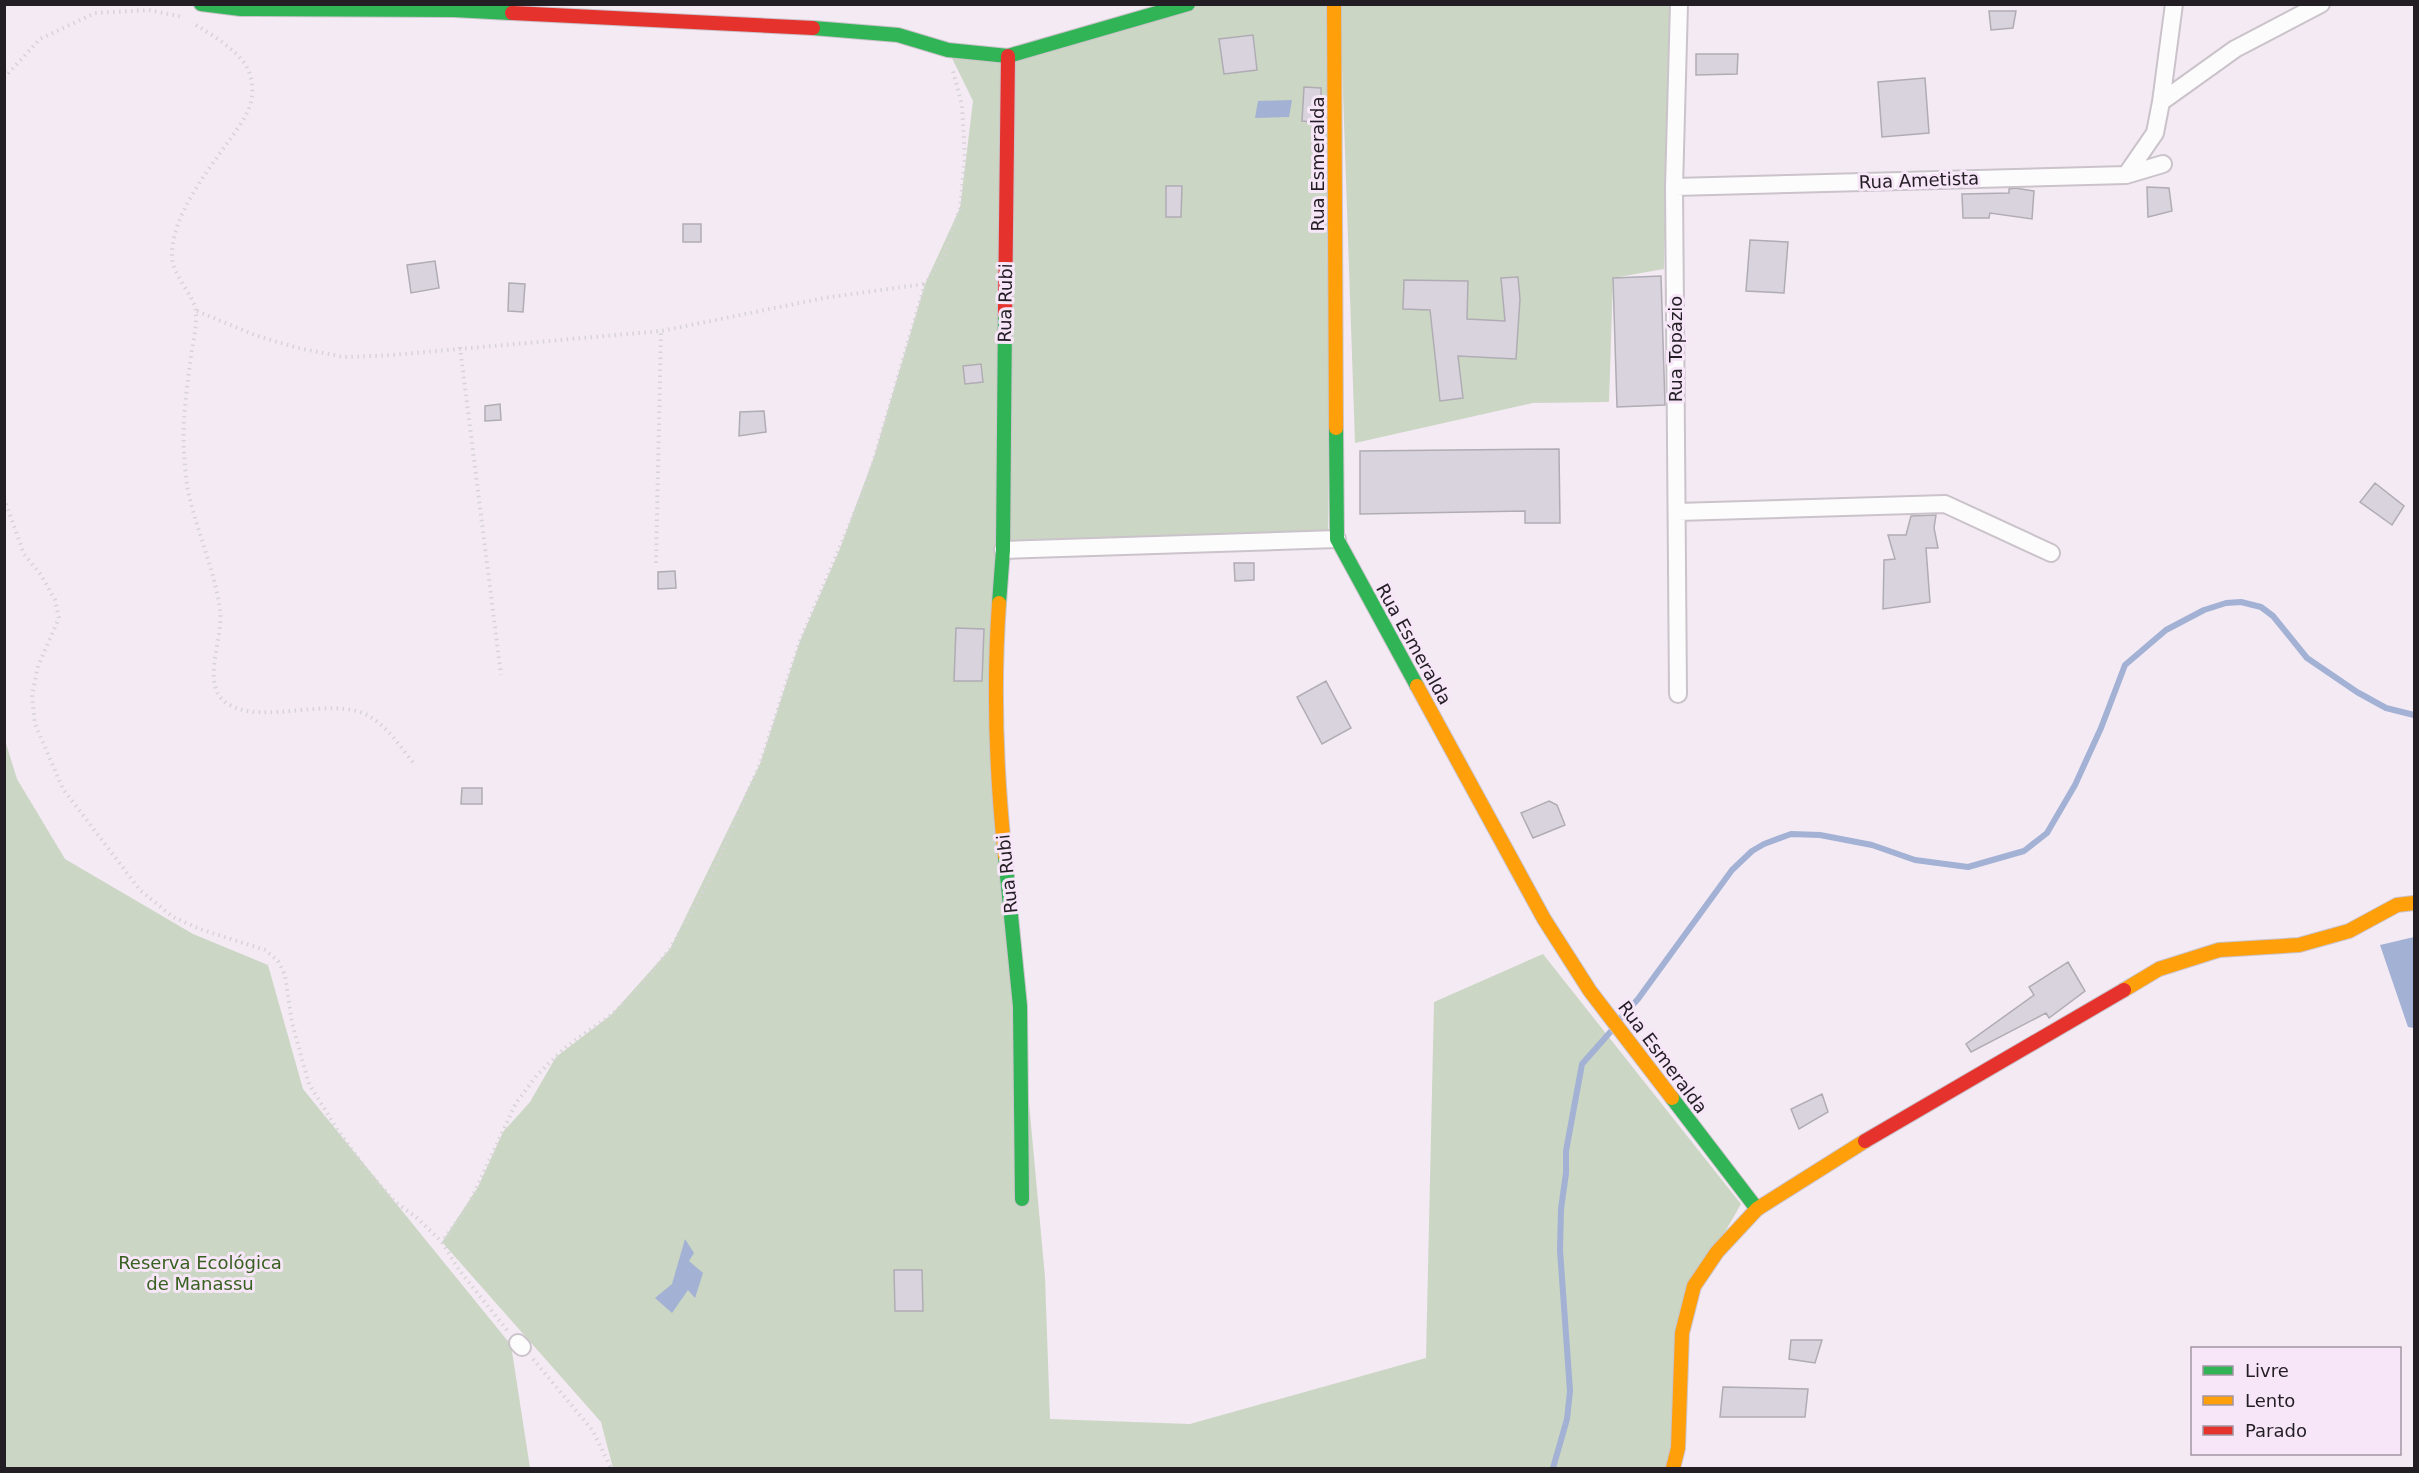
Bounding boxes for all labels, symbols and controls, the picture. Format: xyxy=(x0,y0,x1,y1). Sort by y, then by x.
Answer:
street label: Rua Esmeralda xyxy=(1307,96,1328,232)
street label: Rua Ametista xyxy=(1859,167,1979,193)
street label: Rua Rubi xyxy=(994,263,1016,343)
street label: Rua Topázio xyxy=(1665,296,1686,402)
street label: Rua Esmeralda xyxy=(1372,580,1456,708)
street label: Rua Rubi xyxy=(992,833,1022,915)
street label: Rua Esmeralda xyxy=(1614,997,1712,1117)
park label: Reserva Ecológica de Manassu xyxy=(118,1252,282,1294)
legend xyxy=(2191,1347,2401,1455)
text: Livre xyxy=(2245,1360,2289,1381)
text: Lento xyxy=(2245,1390,2295,1411)
text: Parado xyxy=(2245,1420,2307,1441)

